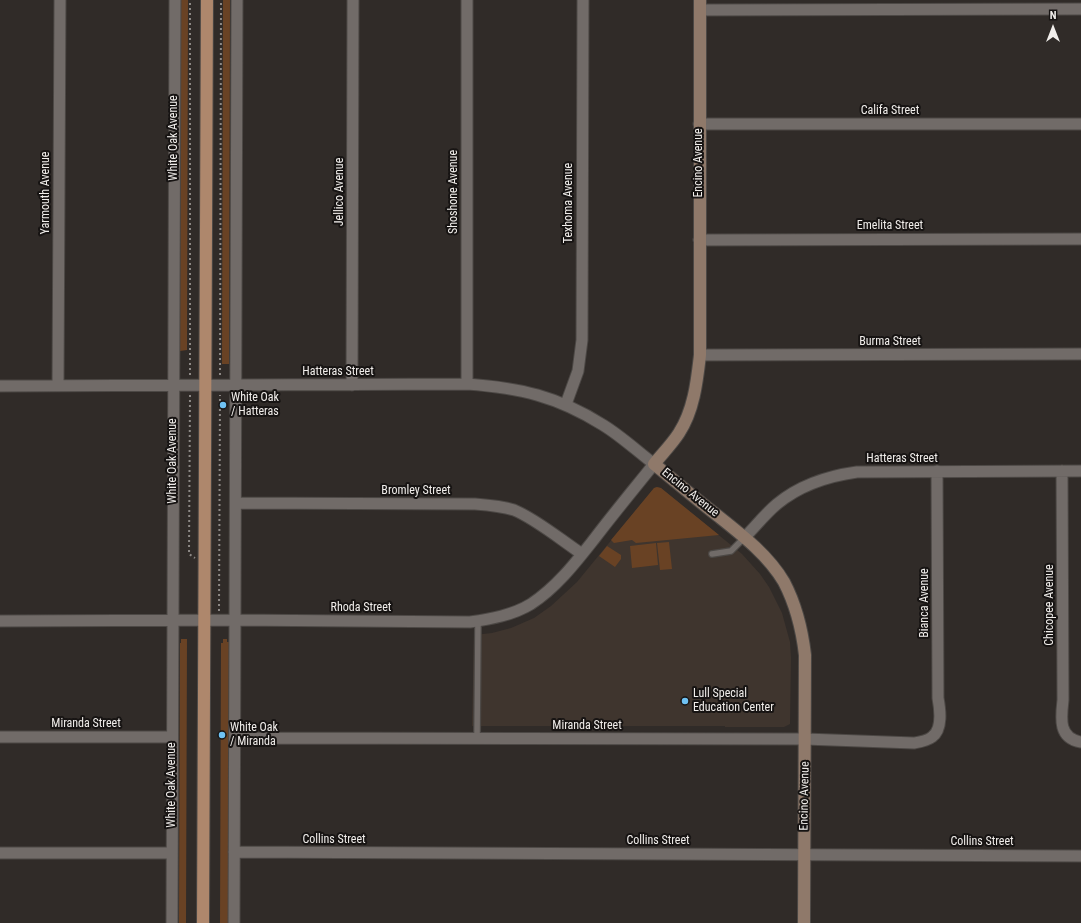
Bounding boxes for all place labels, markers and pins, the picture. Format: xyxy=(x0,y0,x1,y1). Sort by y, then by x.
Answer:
place label: White Oak / Hatteras xyxy=(231,391,279,419)
marker: White Oak / Hatteras xyxy=(218,400,228,410)
place label: Lull Special Education Center xyxy=(693,687,774,715)
marker: Lull Special Education Center xyxy=(680,696,690,706)
place label: White Oak / Miranda xyxy=(230,721,278,749)
marker: White Oak / Miranda xyxy=(217,730,227,740)

